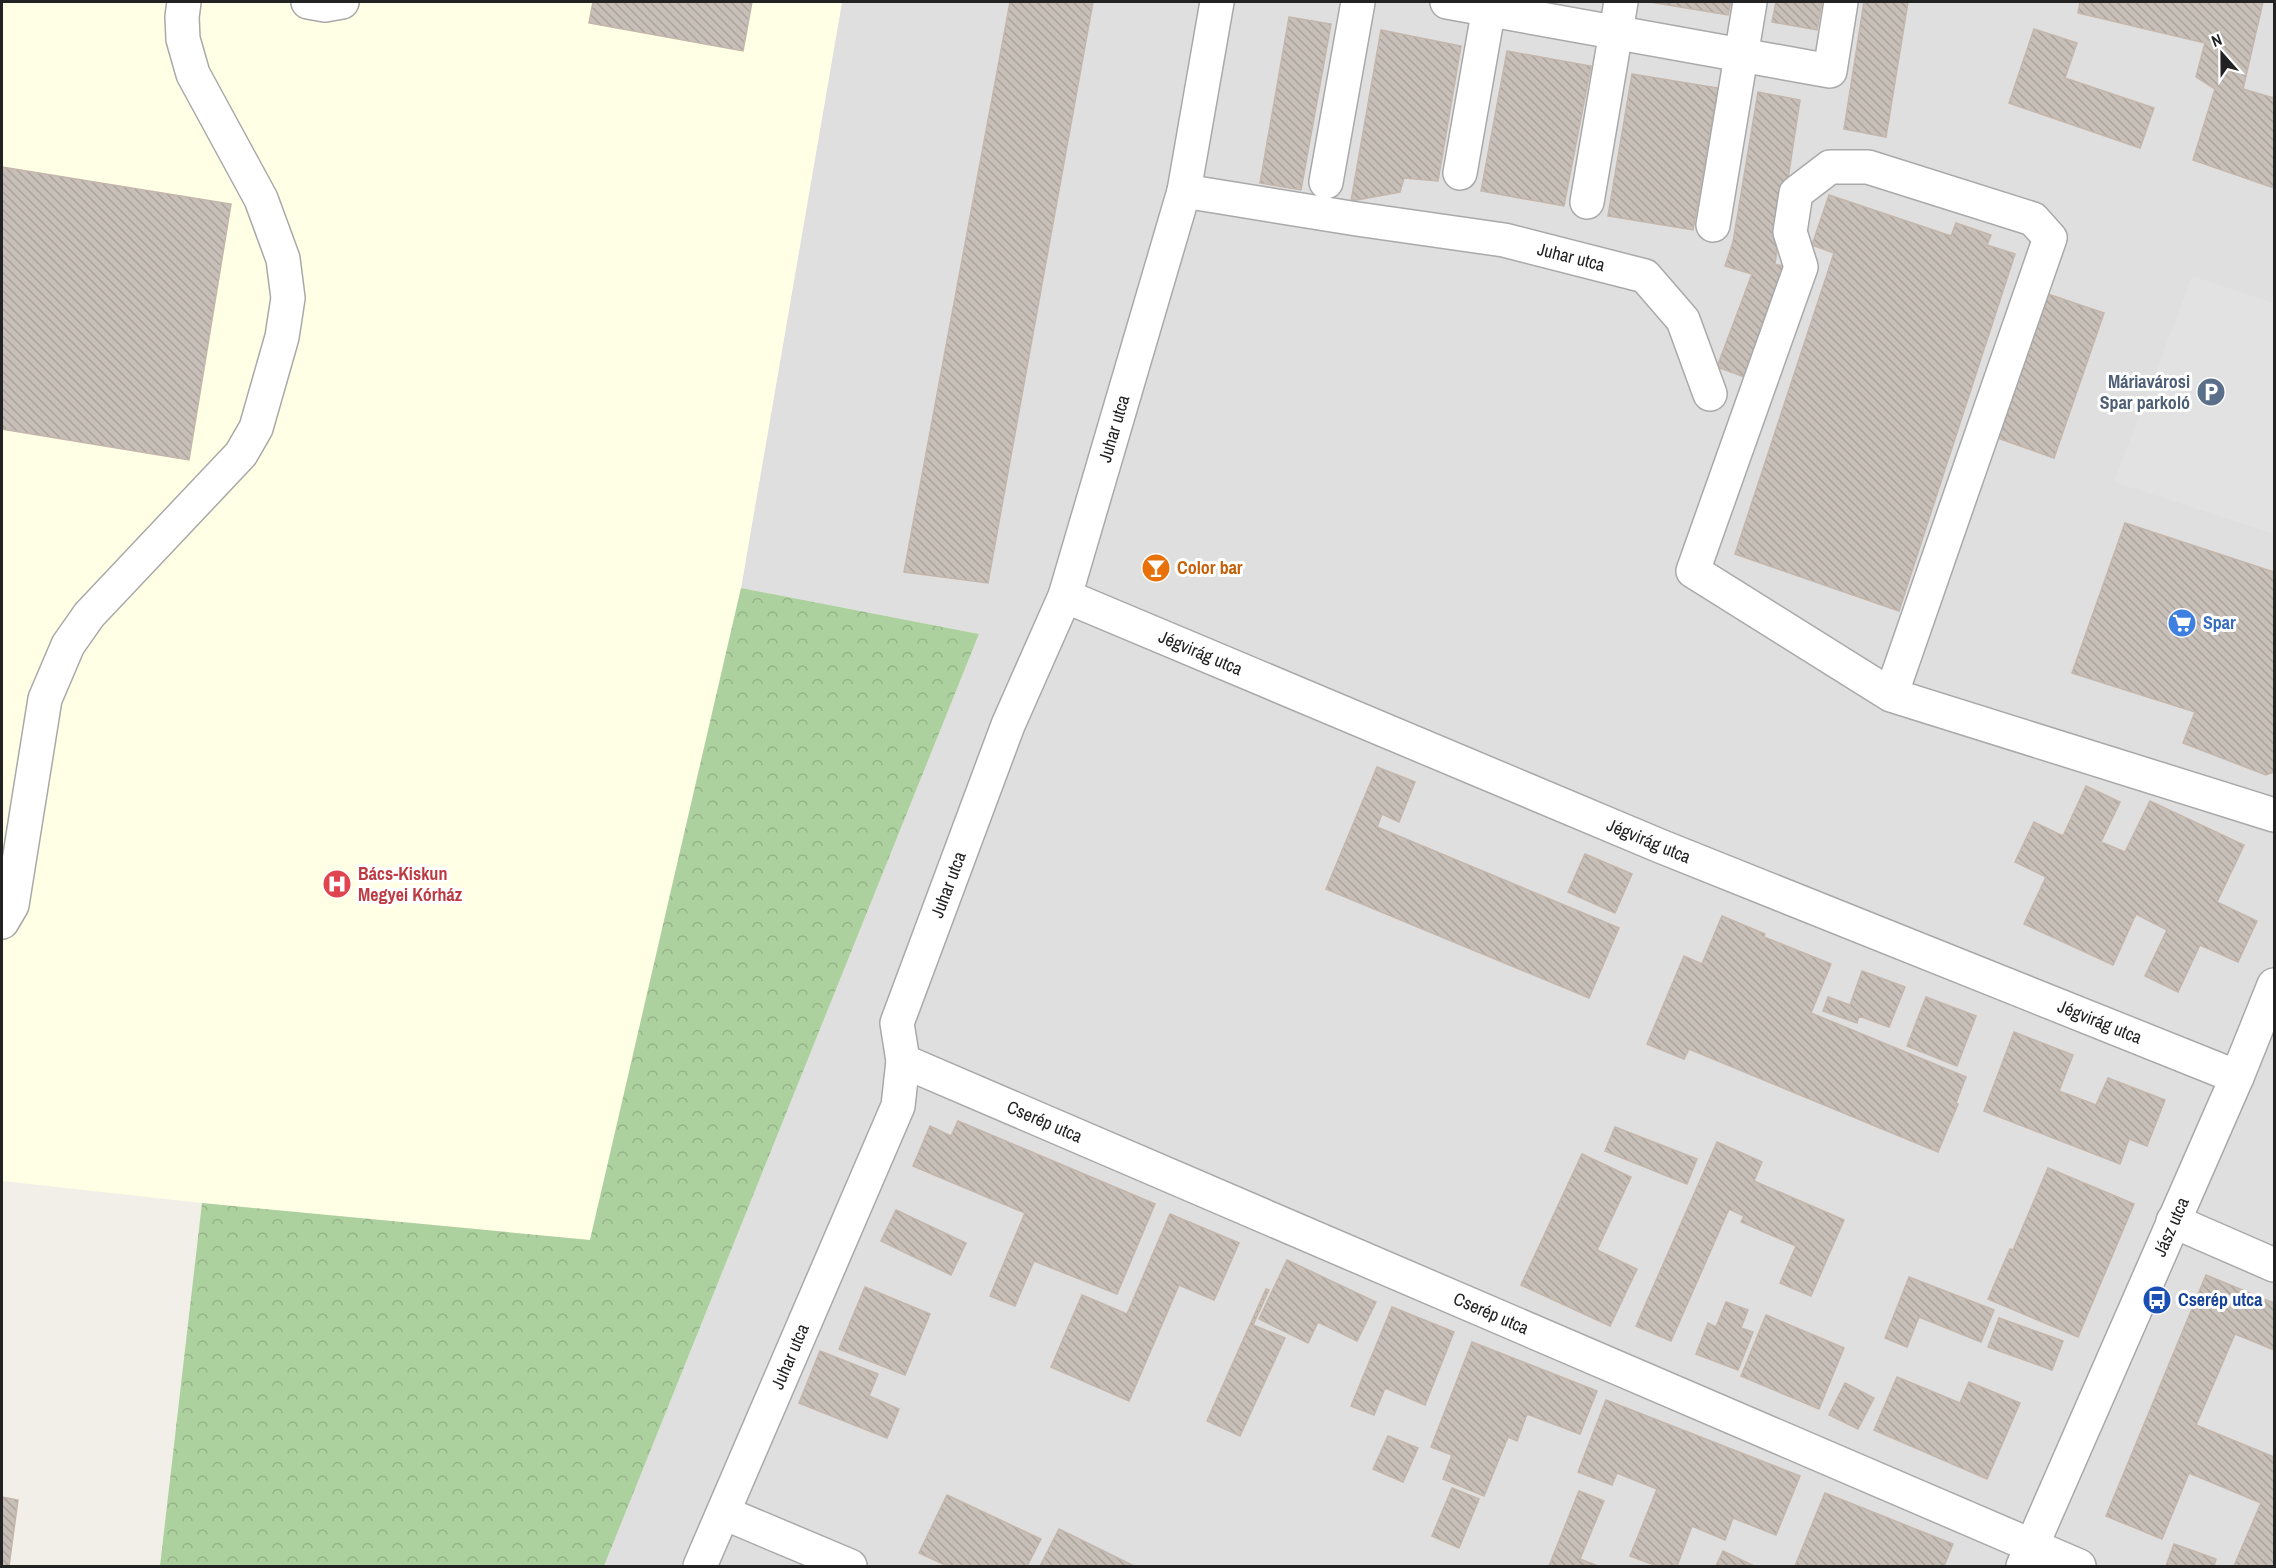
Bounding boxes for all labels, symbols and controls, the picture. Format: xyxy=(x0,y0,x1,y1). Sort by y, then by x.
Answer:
north arrow xyxy=(2192,24,2252,84)
text: N xyxy=(2208,28,2225,52)
street label: Juhar utca xyxy=(1535,236,1608,277)
place label: Máriavárosi Spar parkoló xyxy=(2100,369,2190,415)
parking icon: Máriavárosi Spar parkoló xyxy=(2195,376,2227,408)
street label: Juhar utca xyxy=(1092,392,1135,465)
bar icon: Color bar xyxy=(1140,552,1172,584)
place label: Color bar xyxy=(1177,555,1243,580)
supermarket icon: Spar xyxy=(2166,607,2198,639)
place label: Spar xyxy=(2203,610,2236,635)
street label: Jégvirág utca xyxy=(1155,624,1246,681)
street label: Jégvirág utca xyxy=(1603,812,1695,869)
street label: Juhar utca xyxy=(924,848,972,921)
place label: Bács-Kiskun Megyei Kórház xyxy=(358,861,463,907)
hospital icon: Bács-Kiskun Megyei Kórház xyxy=(321,868,353,900)
street label: Jégvirág utca xyxy=(2054,993,2146,1050)
street label: Cserép utca xyxy=(1003,1094,1086,1149)
street label: Jász utca xyxy=(2147,1193,2195,1260)
bus stop icon: Cserép utca xyxy=(2141,1284,2173,1316)
street label: Cserép utca xyxy=(1450,1286,1533,1340)
place label: Cserép utca xyxy=(2178,1287,2263,1312)
street label: Juhar utca xyxy=(765,1320,815,1393)

